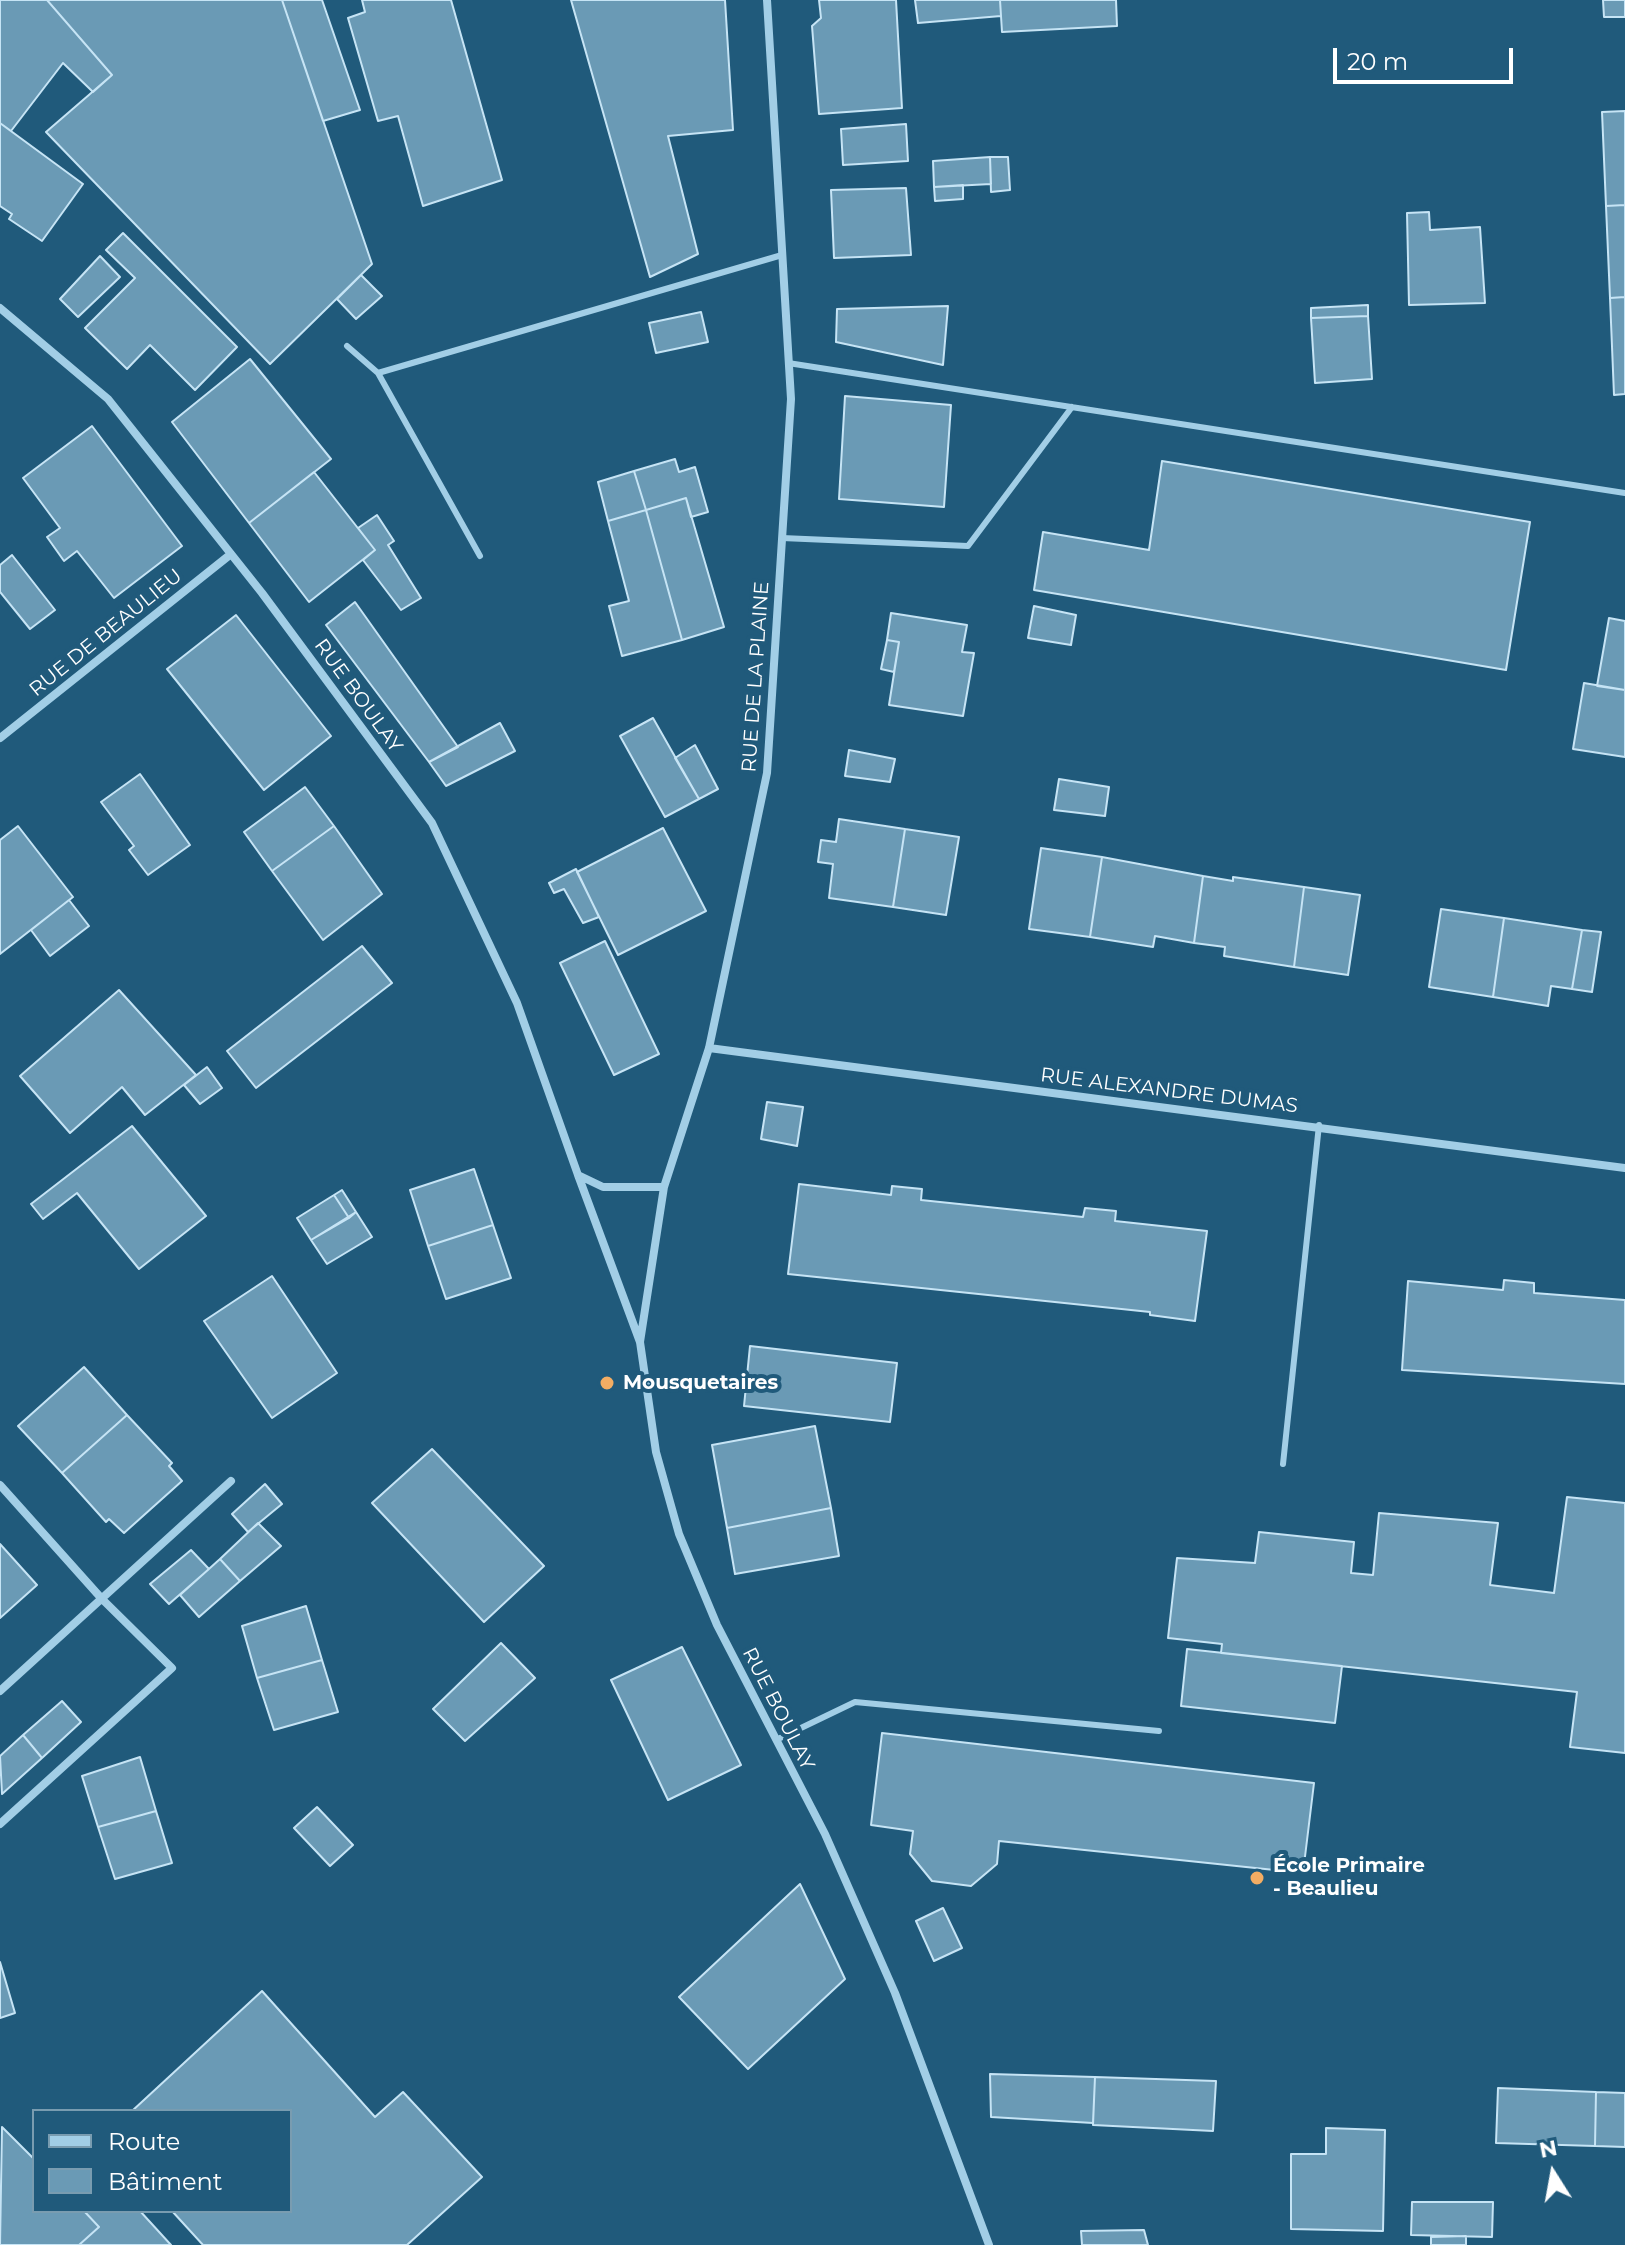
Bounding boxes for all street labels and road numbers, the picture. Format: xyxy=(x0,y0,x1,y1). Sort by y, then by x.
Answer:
street label: RUE DE BEAULIEU xyxy=(25,564,187,702)
street label: RUE DE LA PLAINE xyxy=(737,581,775,773)
street label: RUE BOULAY xyxy=(309,635,407,757)
street label: RUE ALEXANDRE DUMAS xyxy=(1039,1063,1299,1119)
street label: RUE BOULAY xyxy=(737,1644,819,1774)

